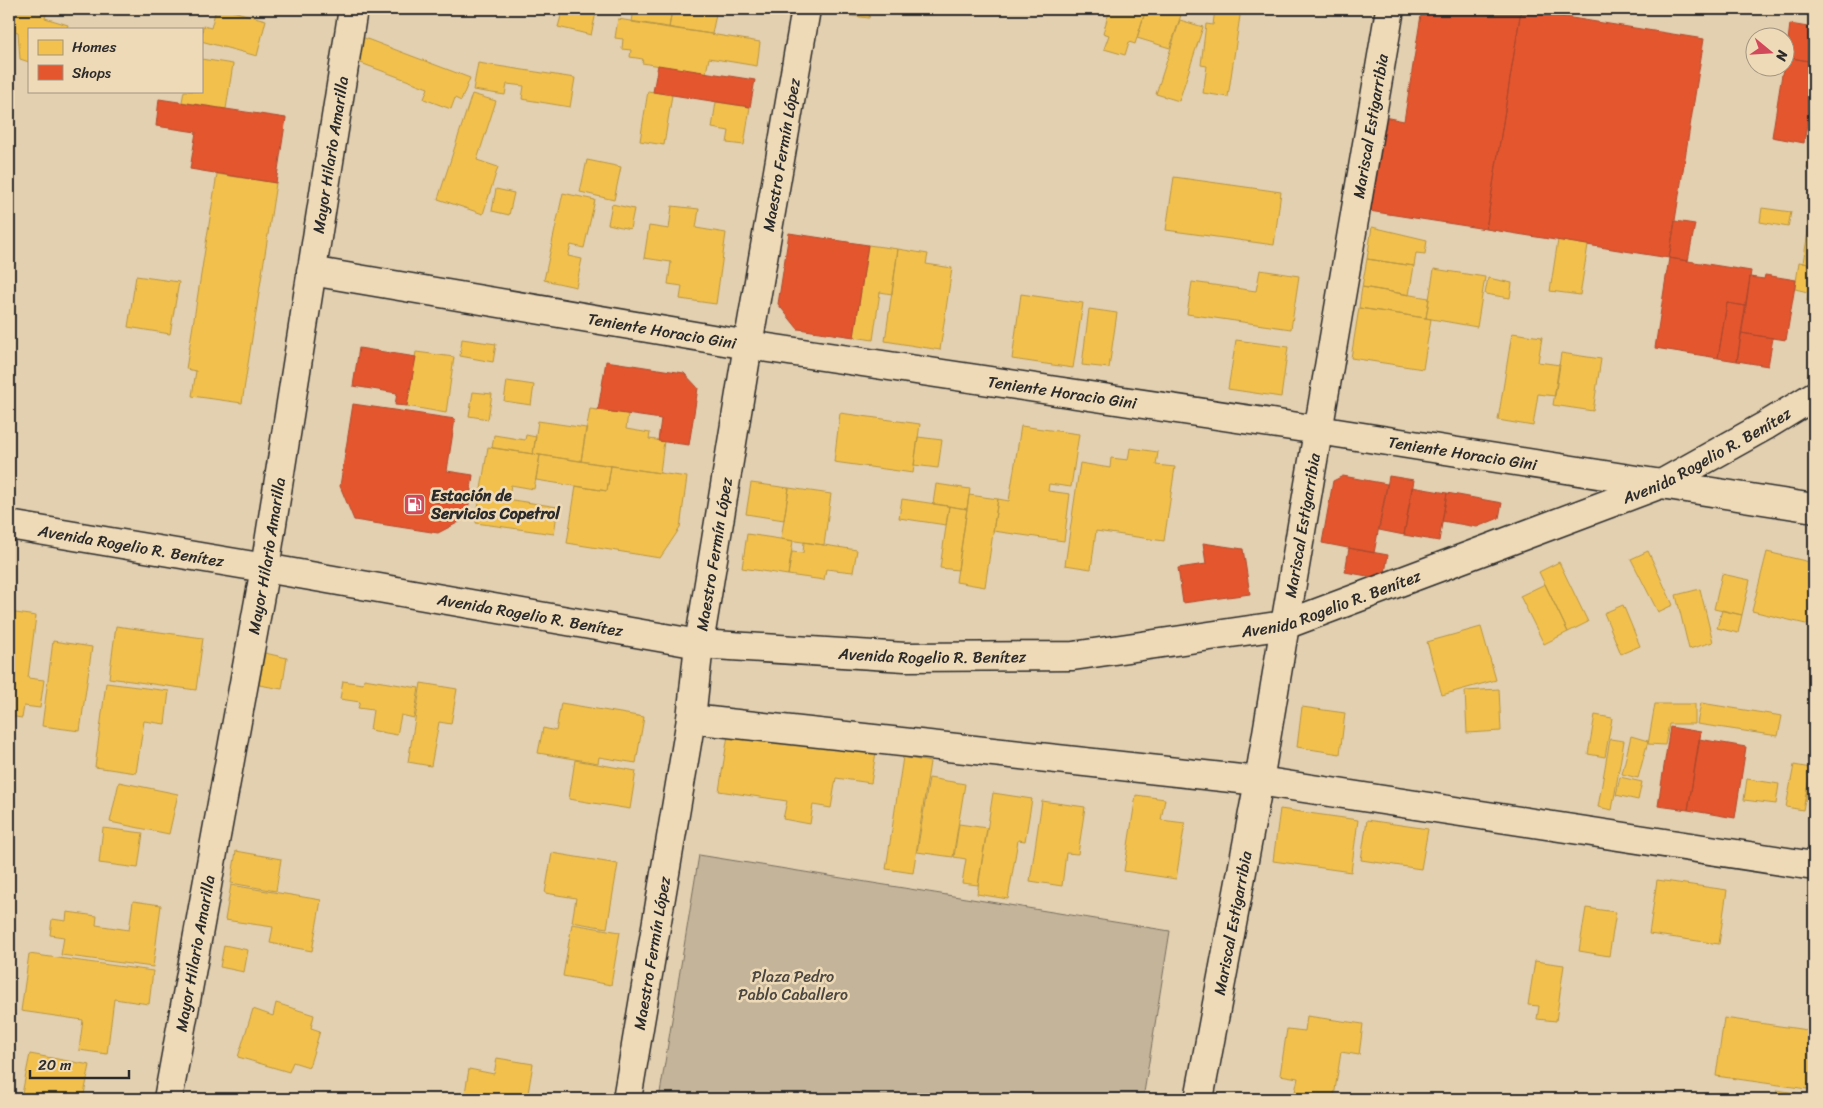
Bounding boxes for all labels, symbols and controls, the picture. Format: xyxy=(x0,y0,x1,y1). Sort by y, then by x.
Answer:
legend xyxy=(28,28,202,92)
north arrow xyxy=(1746,28,1796,78)
text: Homes xyxy=(72,34,116,60)
text: N xyxy=(1768,46,1796,65)
street label: Mariscal Estigarribia xyxy=(1343,51,1397,201)
text: Shops xyxy=(72,60,112,86)
street label: Mayor Hilario Amarilla xyxy=(303,74,357,236)
street label: Maestro Fermín López xyxy=(753,75,808,234)
street label: Teniente Horacio Gini xyxy=(586,304,739,357)
street label: Teniente Horacio Gini xyxy=(986,366,1139,417)
street label: Avenida Rogelio R. Benítez xyxy=(1617,399,1797,512)
street label: Teniente Horacio Gini xyxy=(1386,427,1540,479)
street label: Mariscal Estigarribia xyxy=(1275,450,1329,600)
street label: Mayor Hilario Amarilla xyxy=(239,475,294,637)
street label: Maestro Fermín López xyxy=(687,475,741,633)
place label: Estación de Servicios Copetrol xyxy=(430,481,561,528)
fuel station icon: Estación de Servicios Copetrol xyxy=(403,492,427,516)
street label: Avenida Rogelio R. Benítez xyxy=(35,516,227,575)
street label: Avenida Rogelio R. Benítez xyxy=(1239,561,1425,646)
street label: Avenida Rogelio R. Benítez xyxy=(434,584,626,645)
street label: Avenida Rogelio R. Benítez xyxy=(837,638,1027,672)
street label: Mariscal Estigarribia xyxy=(1204,848,1260,998)
street label: Mayor Hilario Amarilla xyxy=(166,873,223,1034)
street label: Maestro Fermín López xyxy=(624,874,679,1032)
park label: Plaza Pedro Pablo Caballero xyxy=(738,962,848,1009)
scale bar xyxy=(30,1048,129,1080)
text: 20 m xyxy=(38,1052,72,1078)

